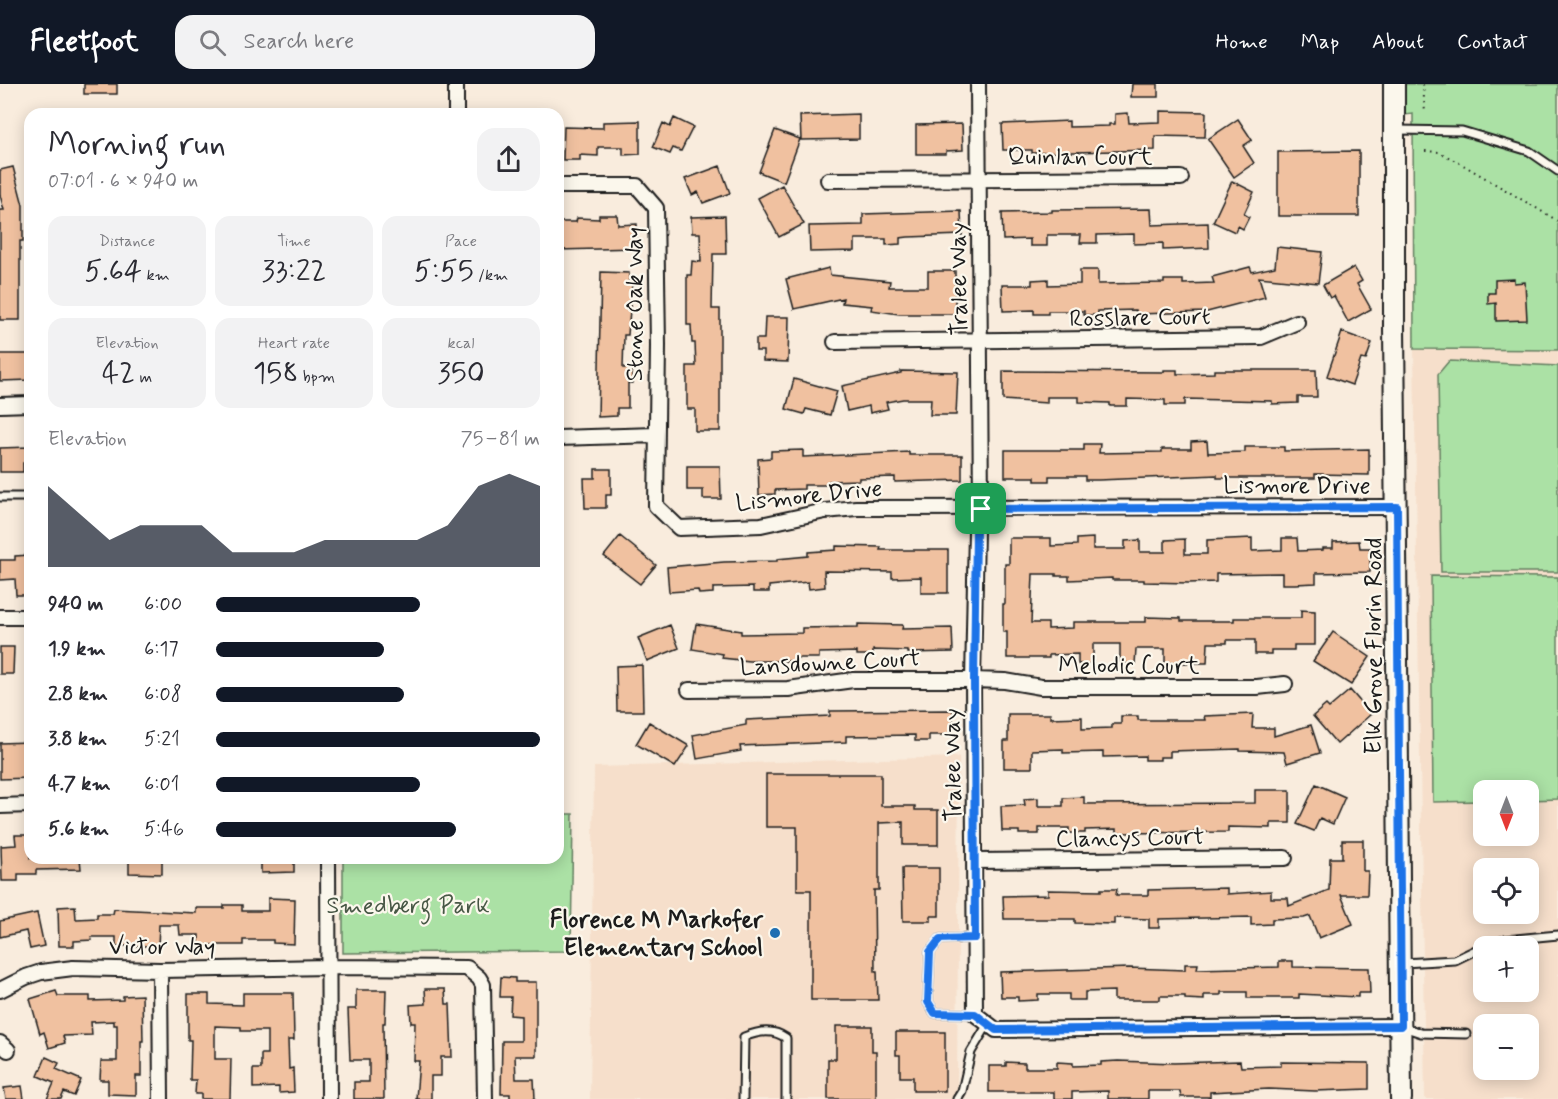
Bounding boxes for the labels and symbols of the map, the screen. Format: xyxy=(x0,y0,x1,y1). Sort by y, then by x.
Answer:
street label: Quinlan Court xyxy=(1007,142,1153,173)
street label: Tralee Way xyxy=(943,222,976,336)
street label: Stone Oak Way xyxy=(620,227,651,381)
street label: Rosslare Court xyxy=(1069,302,1211,335)
street label: Lismore Drive xyxy=(1223,471,1371,502)
street label: Lismore Drive xyxy=(734,473,884,520)
pin xyxy=(955,483,1006,534)
street label: Elk Grove Florin Road xyxy=(1359,537,1390,755)
street label: Lansdowne Court xyxy=(739,643,921,684)
street label: Melodic Court xyxy=(1058,651,1200,682)
street label: Tralee Way xyxy=(937,708,970,822)
north arrow xyxy=(1473,780,1539,846)
street label: Clancys Court xyxy=(1055,822,1205,855)
park label: Smedberg Park xyxy=(326,891,490,925)
place label: Florence M Markofer Elementary School xyxy=(550,905,764,964)
marker: Florence M Markofer Elementary School xyxy=(768,926,782,940)
street label: Victor Way xyxy=(109,932,215,963)

